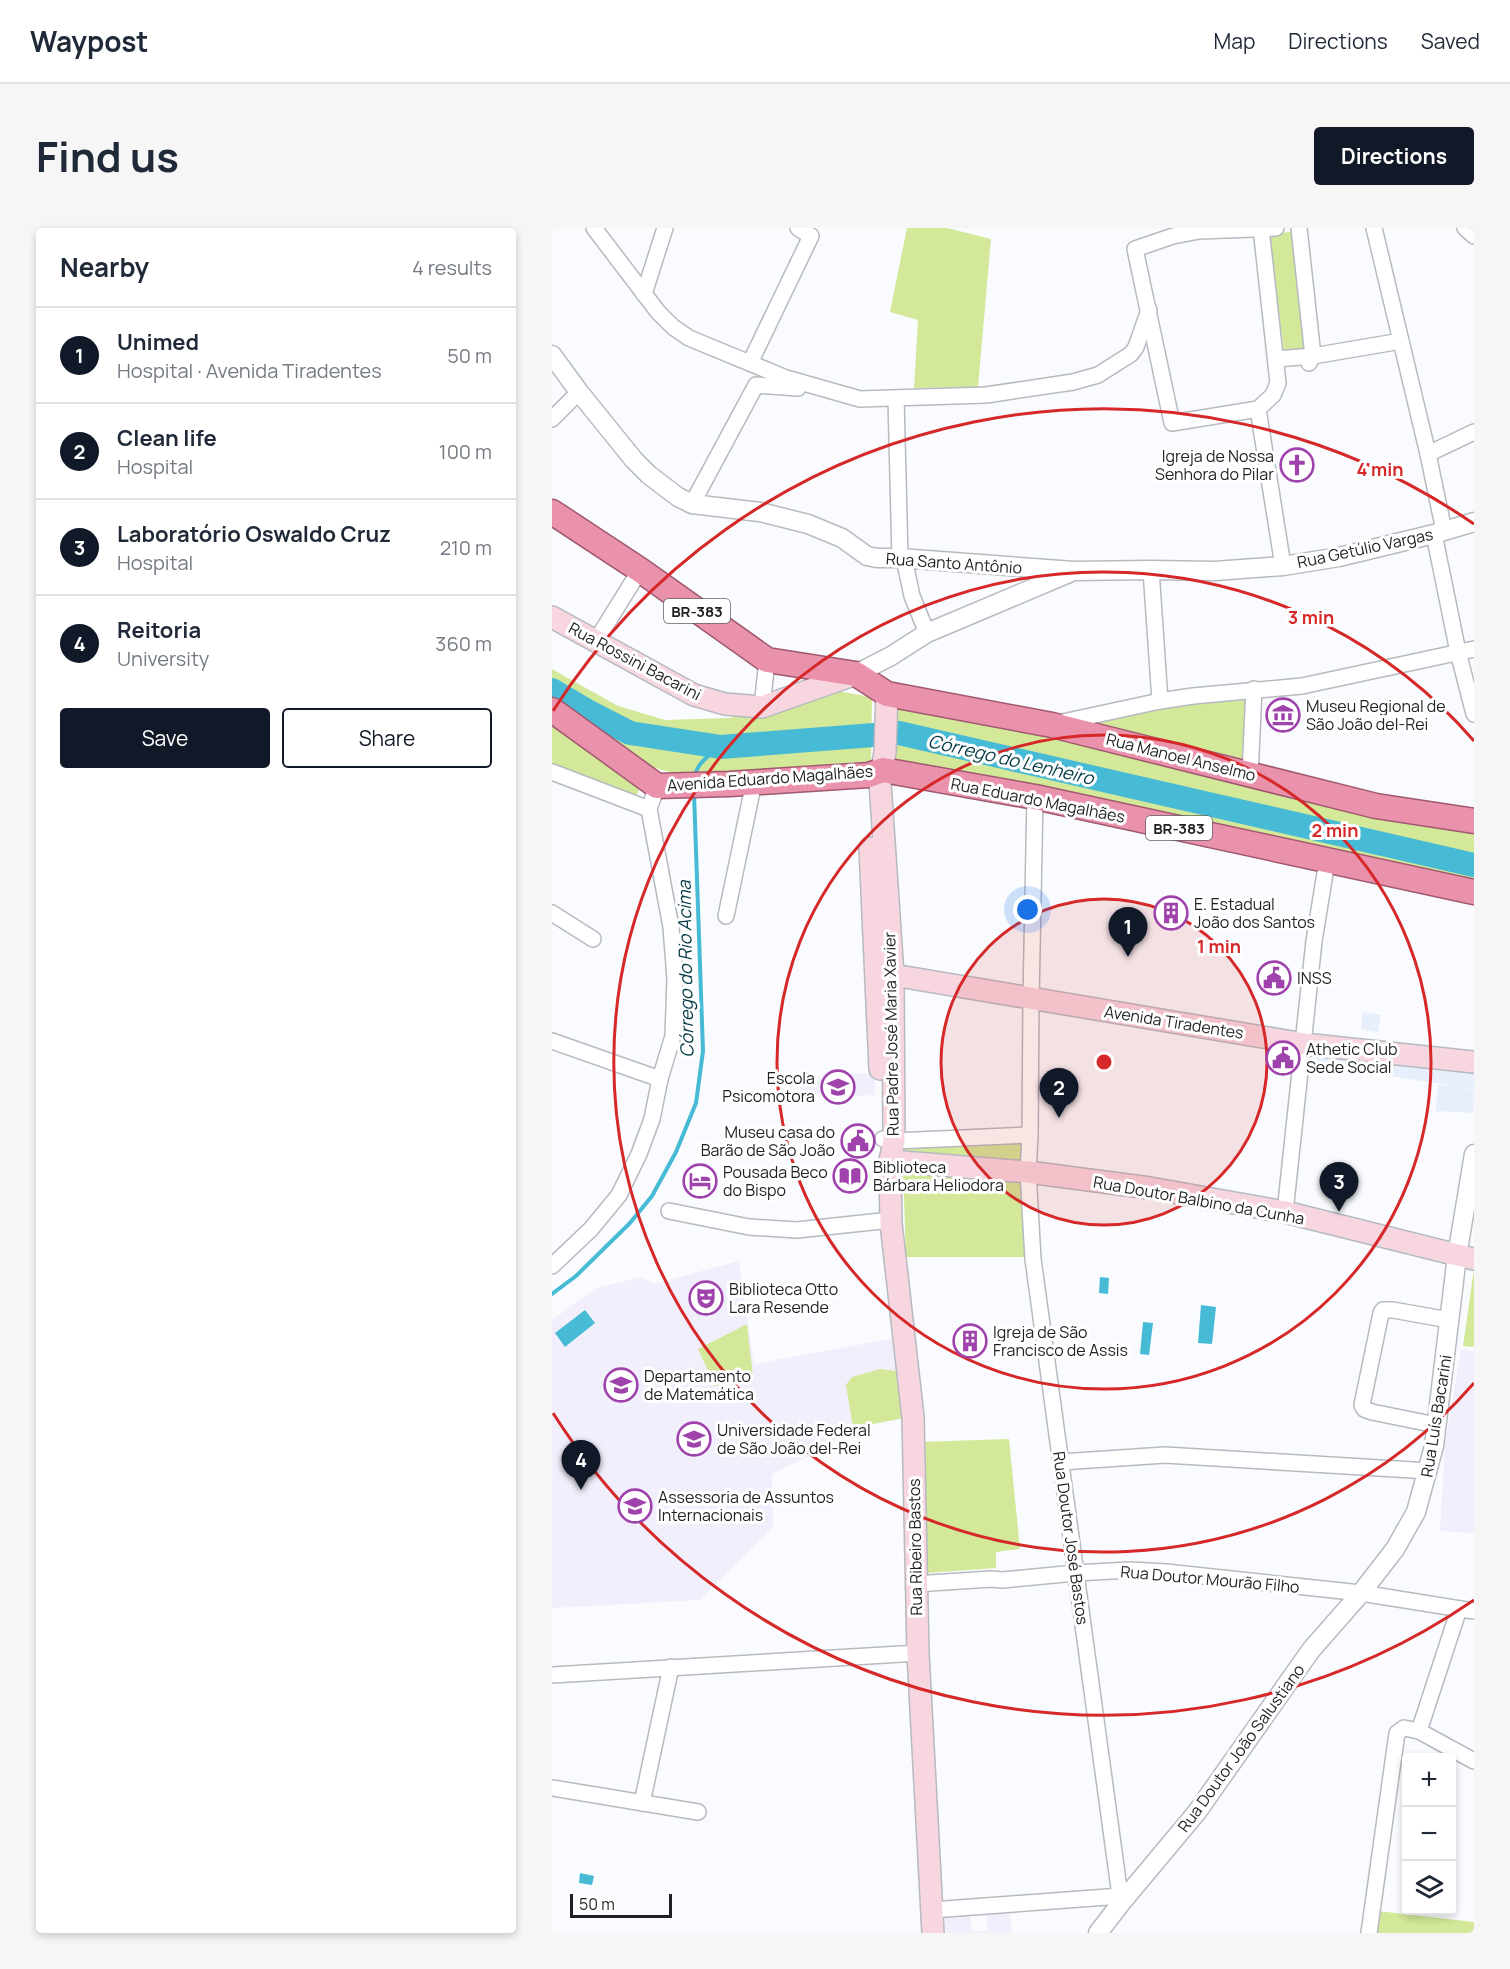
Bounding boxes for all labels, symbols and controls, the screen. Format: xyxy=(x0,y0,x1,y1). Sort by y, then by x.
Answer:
text: Waypost xyxy=(30,22,149,60)
text: Map xyxy=(1214,27,1255,55)
text: Directions xyxy=(1288,27,1388,55)
text: Saved xyxy=(1421,27,1480,55)
text: Find us xyxy=(36,127,179,185)
button: Directions xyxy=(1314,127,1474,185)
text: Nearby xyxy=(60,249,149,285)
text: 4 results xyxy=(412,254,492,281)
text: Unimed xyxy=(117,327,199,357)
text: 1 xyxy=(75,342,84,369)
text: 50 m xyxy=(447,342,492,369)
text: Hospital · Avenida Tiradentes xyxy=(117,357,382,384)
text: Clean life xyxy=(117,423,217,453)
text: 2 xyxy=(74,438,85,465)
text: 100 m xyxy=(439,438,492,465)
place label: Igreja de Nossa Senhora do Pilar xyxy=(1155,445,1274,485)
church icon: Igreja de Nossa Senhora do Pilar xyxy=(1279,447,1315,483)
text: Hospital xyxy=(117,453,193,480)
text: 4 min xyxy=(1356,457,1404,481)
text: Laboratório Oswaldo Cruz xyxy=(117,519,391,549)
street label: Rua Getúlio Vargas xyxy=(1295,523,1435,573)
text: 3 xyxy=(74,534,85,561)
text: 210 m xyxy=(440,534,492,561)
street label: Rua Santo Antônio xyxy=(885,547,1023,579)
text: Hospital xyxy=(117,549,193,576)
road number: BR-383 xyxy=(664,599,730,623)
text: 3 min xyxy=(1288,605,1334,629)
text: Reitoria xyxy=(117,615,201,645)
street label: Rua Rossini Bacarini xyxy=(565,617,705,705)
text: 4 xyxy=(73,630,86,657)
text: 360 m xyxy=(435,630,492,657)
text: University xyxy=(117,645,209,672)
place label: Museu Regional de São João del-Rei xyxy=(1306,695,1446,735)
museum icon: Museu Regional de São João del-Rei xyxy=(1265,697,1301,733)
button: Save xyxy=(60,708,270,768)
button: Share xyxy=(282,708,492,768)
water label: Córrego do Lenheiro xyxy=(926,728,1097,790)
street label: Rua Manoel Anselmo xyxy=(1104,728,1258,786)
street label: Avenida Eduardo Magalhães xyxy=(666,760,874,796)
street label: Rua Eduardo Magalhães xyxy=(949,772,1127,828)
road number: BR-383 xyxy=(1146,816,1212,840)
text: 2 min xyxy=(1312,818,1358,842)
water label: Córrego do Rio Acima xyxy=(671,879,699,1058)
place label: E. Estadual João dos Santos xyxy=(1194,893,1315,933)
your location xyxy=(1013,895,1042,924)
building icon: E. Estadual João dos Santos xyxy=(1153,895,1189,931)
pin: 1 xyxy=(1108,908,1148,957)
street label: Rua Padre José Maria Xavier xyxy=(878,931,904,1136)
text: 1 min xyxy=(1197,934,1241,958)
public building icon: INSS xyxy=(1256,960,1292,996)
place label: INSS xyxy=(1297,967,1332,989)
street label: Avenida Tiradentes xyxy=(1103,1000,1245,1044)
place label: Athetic Club Sede Social xyxy=(1306,1038,1397,1078)
public building icon: Athetic Club Sede Social xyxy=(1265,1040,1301,1076)
centre of rings xyxy=(1094,1052,1114,1072)
place label: Escola Psicomotora xyxy=(722,1067,815,1107)
pin: 2 xyxy=(1040,1068,1078,1118)
school or university icon: Escola Psicomotora xyxy=(820,1069,856,1105)
place label: Museu casa do Barão de São João xyxy=(701,1121,835,1161)
public building icon: Museu casa do Barão de São João xyxy=(840,1123,876,1159)
place label: Biblioteca Bárbara Heliodora xyxy=(873,1156,1004,1196)
library icon: Biblioteca Bárbara Heliodora xyxy=(832,1158,868,1194)
place label: Pousada Beco do Bispo xyxy=(723,1161,828,1201)
pin: 3 xyxy=(1320,1162,1358,1212)
hotel icon: Pousada Beco do Bispo xyxy=(682,1163,718,1199)
street label: Rua Doutor Balbino da Cunha xyxy=(1092,1171,1306,1229)
place label: Biblioteca Otto Lara Resende xyxy=(729,1278,838,1318)
theatre icon: Biblioteca Otto Lara Resende xyxy=(688,1280,724,1316)
place label: Igreja de São Francisco de Assis xyxy=(993,1321,1128,1361)
building icon: Igreja de São Francisco de Assis xyxy=(952,1323,988,1359)
street label: Rua Luís Bacarini xyxy=(1415,1353,1457,1479)
place label: Departamento de Matemática xyxy=(644,1365,754,1405)
school or university icon: Departamento de Matemática xyxy=(603,1367,639,1403)
place label: Universidade Federal de São João del-Rei xyxy=(717,1419,871,1459)
school or university icon: Universidade Federal de São João del-Rei xyxy=(676,1421,712,1457)
pin: 4 xyxy=(561,1440,600,1490)
street label: Rua Doutor José Bastos xyxy=(1048,1450,1094,1626)
street label: Rua Ribeiro Bastos xyxy=(903,1478,927,1616)
place label: Assessoria de Assuntos Internacionais xyxy=(658,1486,834,1526)
school or university icon: Assessoria de Assuntos Internacionais xyxy=(617,1488,653,1524)
street label: Rua Doutor Mourão Filho xyxy=(1119,1560,1301,1598)
street label: Rua Doutor João Salustiano xyxy=(1173,1660,1309,1836)
map controls xyxy=(1402,1753,1456,1915)
button: + xyxy=(1402,1753,1456,1807)
button: − xyxy=(1402,1807,1456,1861)
button: layers xyxy=(1402,1861,1456,1915)
scale bar xyxy=(570,1891,672,1918)
text: 50 m xyxy=(579,1893,615,1915)

